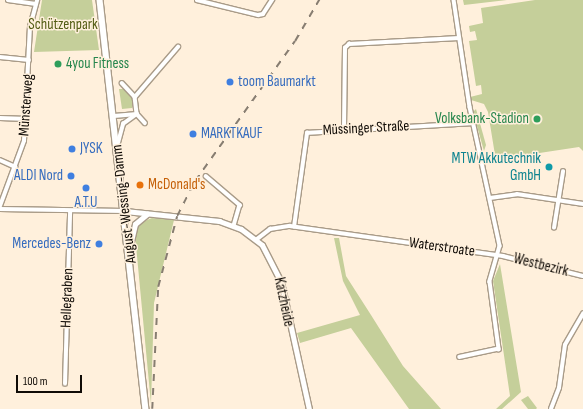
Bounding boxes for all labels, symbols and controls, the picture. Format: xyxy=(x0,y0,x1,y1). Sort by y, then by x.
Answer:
park label: Schützenpark xyxy=(28,16,98,34)
place label: 4you Fitness xyxy=(66,55,129,73)
marker: 4you Fitness xyxy=(53,59,63,69)
street label: Münsterweg xyxy=(15,73,37,137)
place label: toom Baumarkt xyxy=(238,73,316,91)
marker: toom Baumarkt xyxy=(225,77,235,87)
place label: Volksbank-Stadion xyxy=(435,110,529,128)
marker: Volksbank-Stadion xyxy=(532,114,542,124)
street label: Müssinger Straße xyxy=(322,117,410,139)
place label: MARKTKAUF xyxy=(201,125,263,143)
marker: MARKTKAUF xyxy=(188,129,198,139)
place label: JYSK xyxy=(80,140,102,158)
marker: JYSK xyxy=(67,144,77,154)
street label: August-Wessing-Damm xyxy=(108,144,140,264)
place label: MTW Akkutechnik GmbH xyxy=(452,149,541,184)
marker: MTW Akkutechnik GmbH xyxy=(544,162,554,172)
place label: ALDI Nord xyxy=(14,167,63,185)
marker: ALDI Nord xyxy=(66,171,76,181)
place label: McDonald's xyxy=(148,176,205,194)
marker: McDonald's xyxy=(135,180,145,190)
marker: A.T.U xyxy=(81,183,91,193)
place label: A.T.U xyxy=(75,194,97,212)
street label: Waterstroate xyxy=(408,233,476,261)
place label: Mercedes-Benz xyxy=(12,235,91,253)
marker: Mercedes-Benz xyxy=(94,239,104,249)
street label: Westbezirk xyxy=(512,249,570,281)
street label: Hellegraben xyxy=(57,268,77,328)
street label: Katzheide xyxy=(270,276,298,328)
scale bar xyxy=(18,367,84,393)
text: 100 m xyxy=(23,374,48,389)

